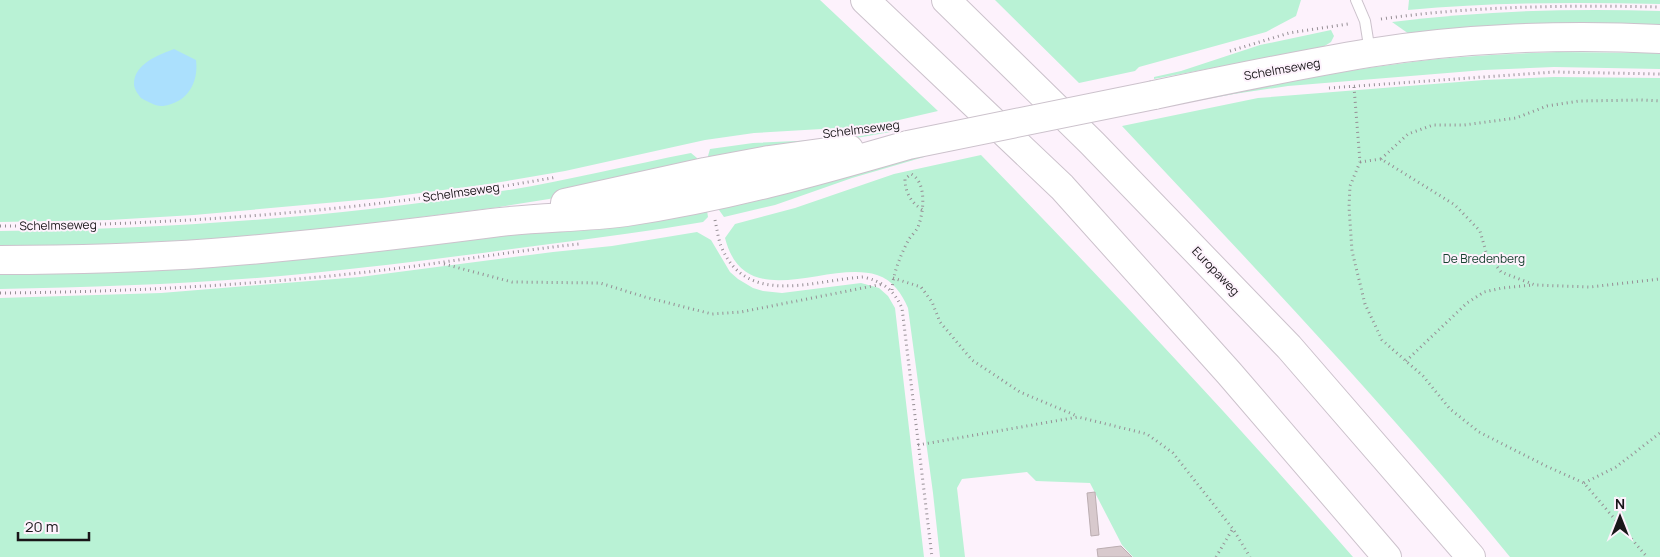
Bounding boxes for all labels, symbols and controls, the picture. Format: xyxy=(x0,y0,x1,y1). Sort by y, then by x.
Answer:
street label: Schelmseweg xyxy=(1242,54,1322,84)
street label: Schelmseweg xyxy=(822,116,900,142)
street label: Schelmseweg xyxy=(422,178,500,206)
street label: Schelmseweg xyxy=(19,216,97,234)
street label: Europaweg xyxy=(1188,243,1244,299)
park label: De Bredenberg xyxy=(1443,250,1525,267)
north arrow xyxy=(1595,492,1645,542)
text: N xyxy=(1615,494,1625,513)
scale bar xyxy=(18,510,89,542)
text: 20 m xyxy=(25,516,58,537)

